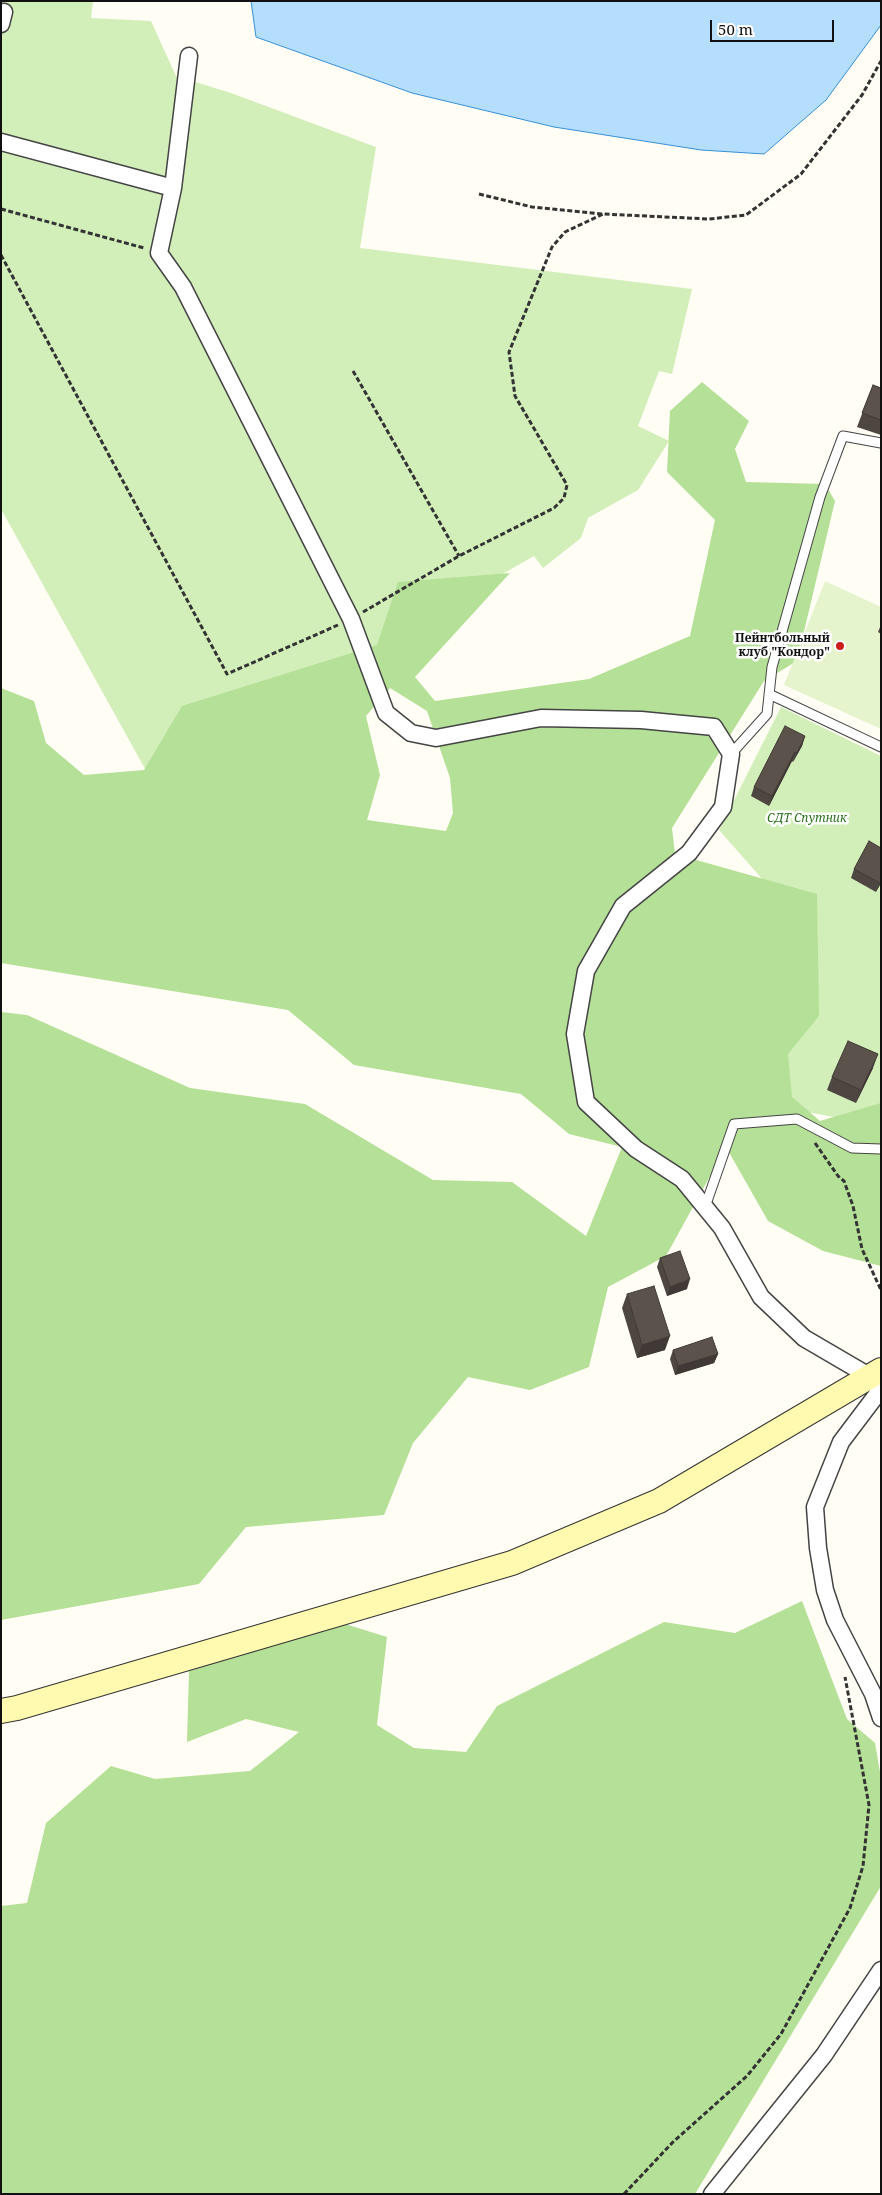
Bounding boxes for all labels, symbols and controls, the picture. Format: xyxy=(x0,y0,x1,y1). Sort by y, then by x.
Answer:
scale bar xyxy=(712,10,836,42)
text: 50 m xyxy=(718,19,753,39)
place label: Пейнтбольный клуб "Кондор" xyxy=(735,632,830,660)
marker: Пейнтбольный клуб "Кондор" xyxy=(834,640,846,652)
park label: СДТ Спутник xyxy=(767,812,847,826)

